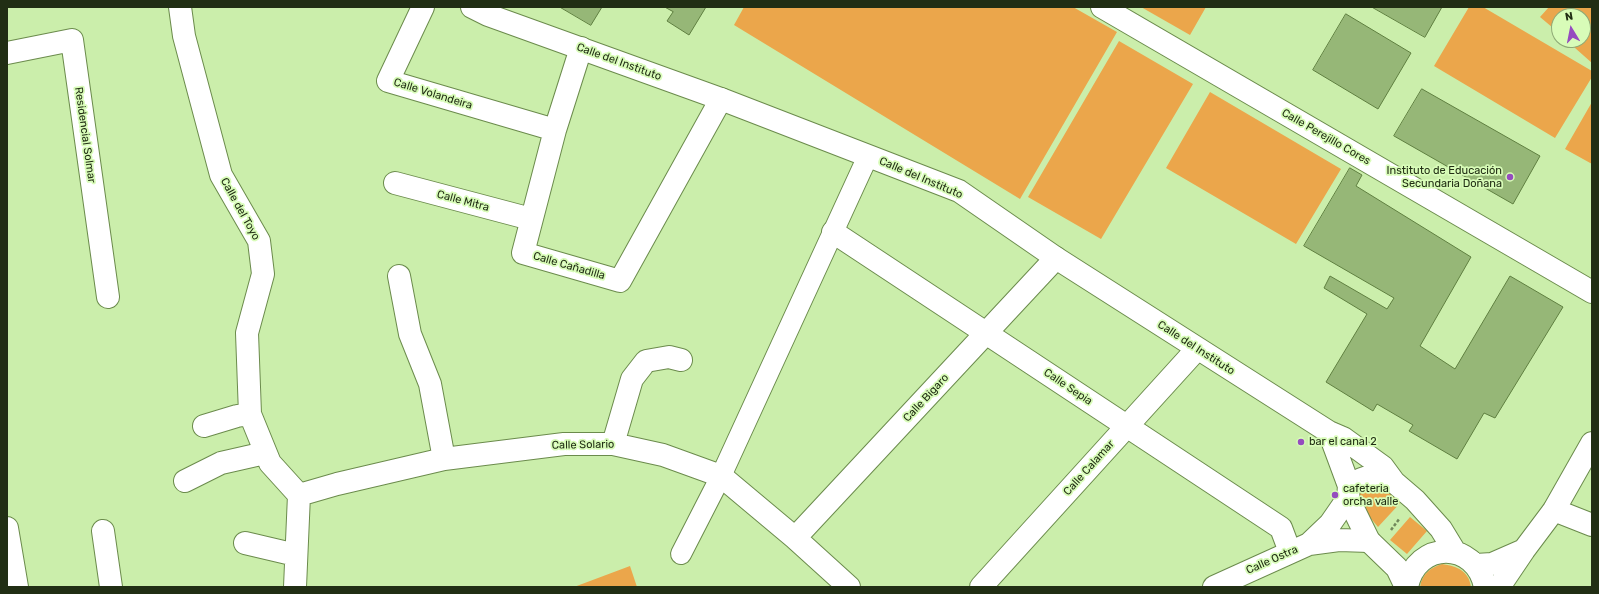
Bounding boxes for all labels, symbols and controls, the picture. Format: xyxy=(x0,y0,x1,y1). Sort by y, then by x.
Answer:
north arrow xyxy=(1551,8,1591,48)
text: N xyxy=(1564,10,1574,24)
street label: Calle del Instituto xyxy=(575,41,663,83)
street label: Calle Volandeira xyxy=(392,76,474,112)
street label: Residencial Solmar xyxy=(72,86,98,184)
street label: Calle Perejillo Cores xyxy=(1279,106,1373,168)
street label: Calle del Instituto xyxy=(877,154,965,202)
place label: Instituto de Educación Secundaria Doñana xyxy=(1387,164,1502,190)
marker: Instituto de Educación Secundaria Doñana xyxy=(1505,172,1515,182)
street label: Calle del Toyo xyxy=(217,176,263,242)
street label: Calle Mitra xyxy=(435,188,491,214)
street label: Calle Cañadilla xyxy=(531,249,607,283)
street label: Calle del Instituto xyxy=(1155,318,1237,378)
street label: Calle Sepia xyxy=(1041,366,1095,408)
street label: Calle Bigaro xyxy=(900,371,952,425)
place label: bar el canal 2 xyxy=(1309,435,1377,449)
marker: bar el canal 2 xyxy=(1296,437,1306,447)
street label: Calle Solario xyxy=(552,438,614,452)
street label: Calle Calamar xyxy=(1061,438,1117,498)
place label: cafeteria orcha valle xyxy=(1343,482,1398,508)
marker: cafeteria orcha valle xyxy=(1330,490,1340,500)
street label: Calle Ostra xyxy=(1244,543,1300,577)

